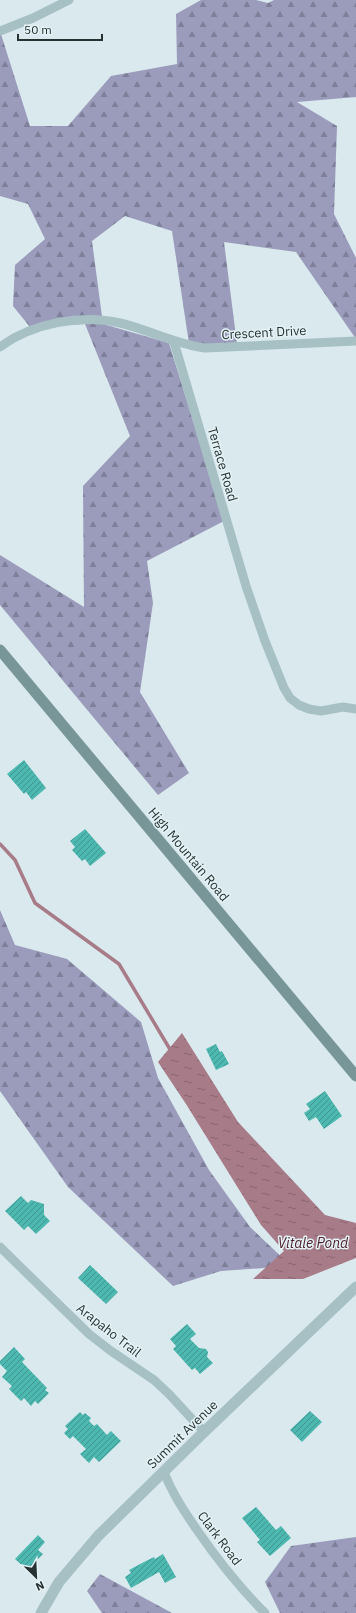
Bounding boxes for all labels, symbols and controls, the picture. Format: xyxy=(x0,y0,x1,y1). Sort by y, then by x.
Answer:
scale bar xyxy=(18,16,102,42)
text: 50 m xyxy=(24,22,52,37)
street label: Crescent Drive xyxy=(221,322,307,343)
street label: Terrace Road xyxy=(204,425,241,503)
street label: High Mountain Road xyxy=(144,804,233,905)
water label: Vitale Pond xyxy=(278,1234,349,1252)
street label: Arapaho Trail xyxy=(73,1300,145,1361)
street label: Summit Avenue xyxy=(143,1396,221,1472)
street label: Clark Road xyxy=(194,1508,245,1569)
north arrow xyxy=(16,1557,56,1597)
text: N xyxy=(34,1578,47,1594)

